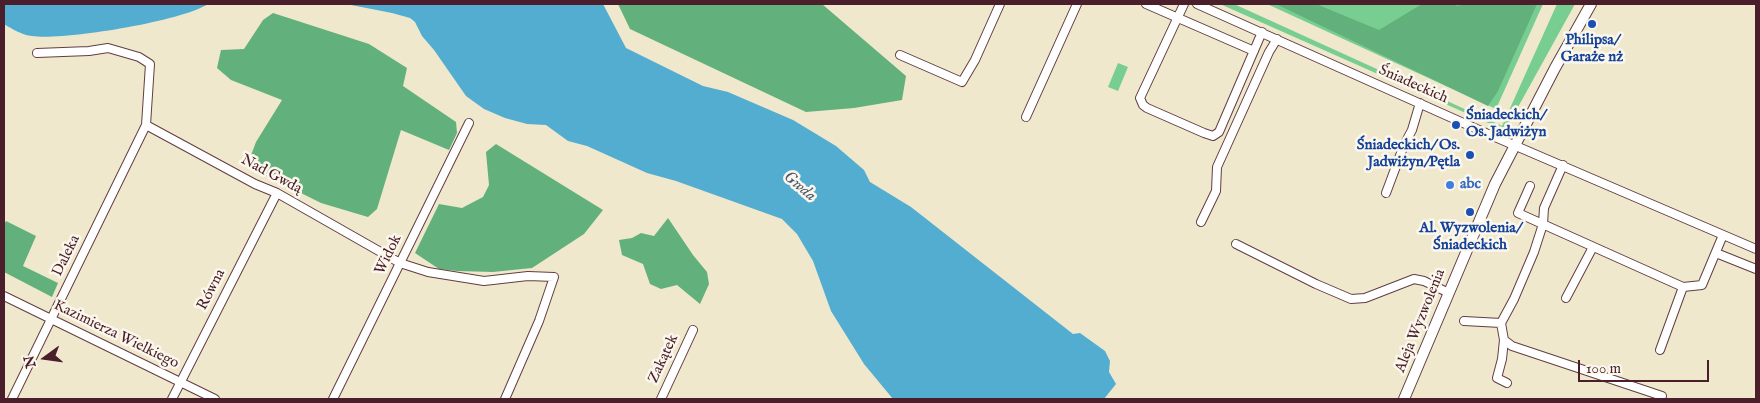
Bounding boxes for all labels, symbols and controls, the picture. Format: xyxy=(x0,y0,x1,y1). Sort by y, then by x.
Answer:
marker: Philipsa/ Garaże nż xyxy=(1586,18,1598,30)
place label: Philipsa/ Garaże nż xyxy=(1561,32,1623,67)
street label: Śniadeckich xyxy=(1376,62,1450,108)
place label: Śniadeckich/ Os. Jadwiżyn xyxy=(1466,107,1546,142)
marker: Śniadeckich/ Os. Jadwiżyn xyxy=(1450,119,1462,131)
place label: Śniadeckich/ Os. Jadwiżyn/Pętla xyxy=(1357,137,1460,172)
marker: Śniadeckich/ Os. Jadwiżyn/Pętla xyxy=(1464,149,1476,161)
street label: Nad Gwdą xyxy=(237,151,305,199)
water label: Gwda xyxy=(779,168,819,206)
place label: abc xyxy=(1460,176,1481,194)
marker: abc xyxy=(1444,179,1456,191)
marker: Al. Wyzwolenia/ Śniadeckich xyxy=(1464,206,1476,218)
place label: Al. Wyzwolenia/ Śniadeckich xyxy=(1419,220,1521,255)
street label: Daleka xyxy=(49,232,85,280)
street label: Widok xyxy=(372,232,406,278)
street label: Równa xyxy=(194,266,230,314)
street label: Aleja Wyzwolenia xyxy=(1392,267,1450,375)
street label: Kazimierza Wielkiego xyxy=(50,297,182,373)
street label: Zakątek xyxy=(645,332,683,386)
north arrow xyxy=(20,333,70,383)
scale bar xyxy=(1580,350,1711,382)
text: N xyxy=(20,354,41,370)
text: 100 m xyxy=(1586,359,1621,378)

